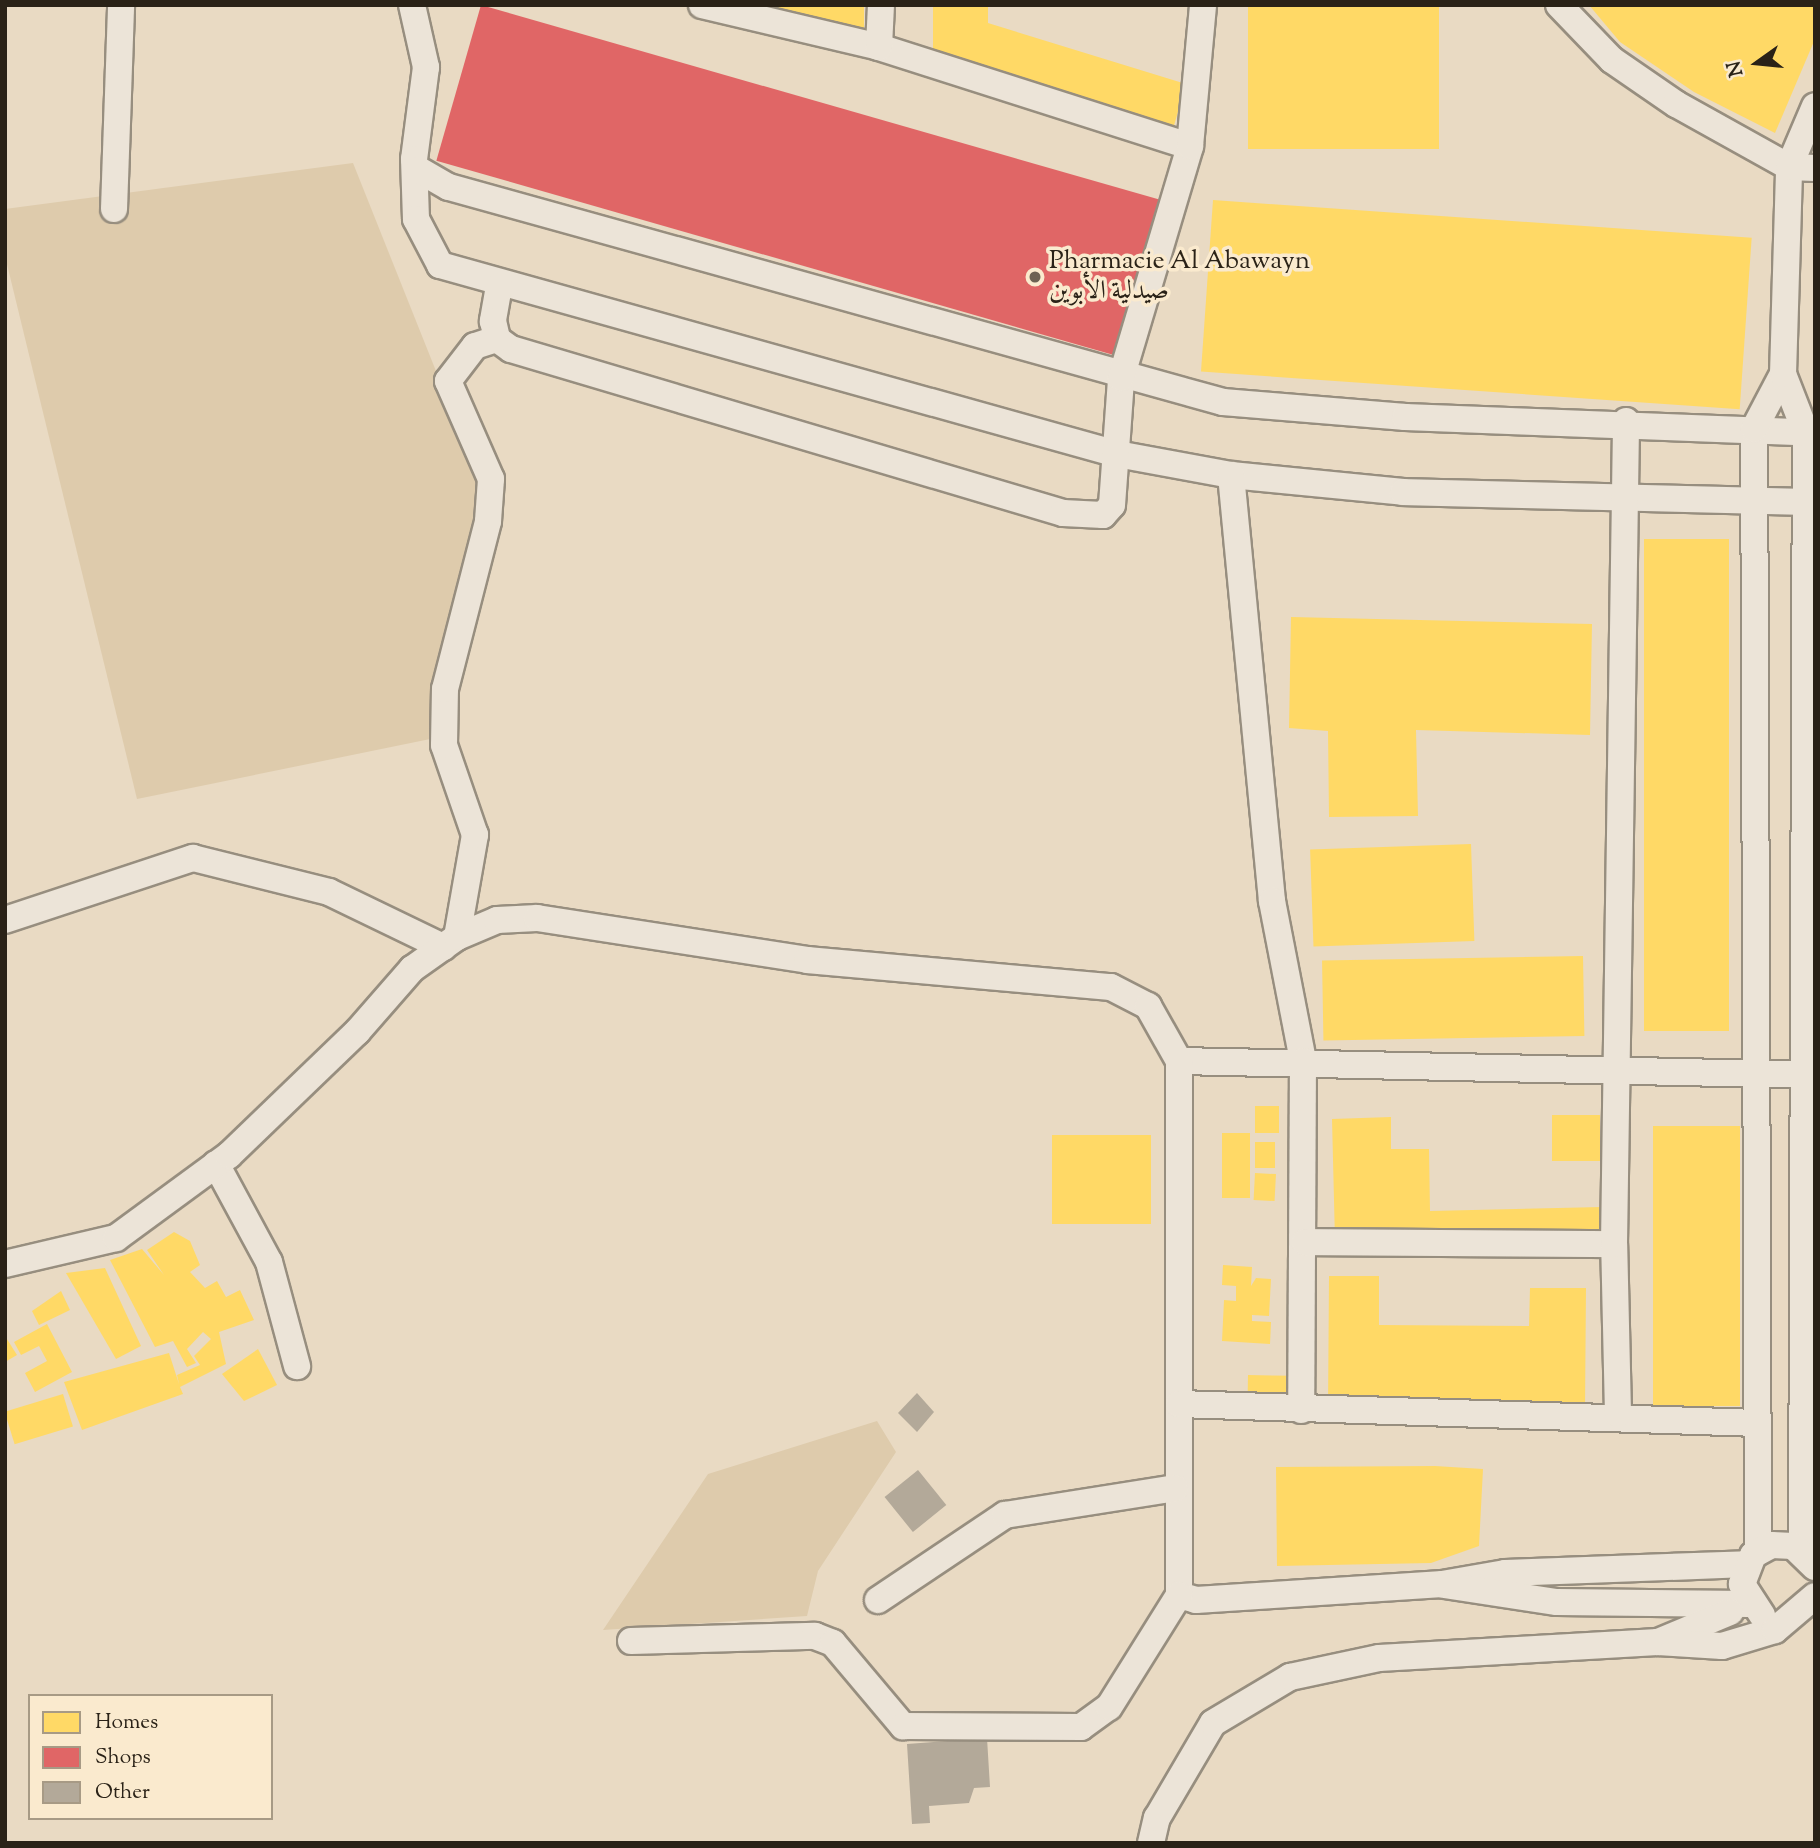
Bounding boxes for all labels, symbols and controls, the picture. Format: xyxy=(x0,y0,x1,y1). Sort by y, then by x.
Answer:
north arrow xyxy=(1722,28,1792,98)
text: N xyxy=(1721,58,1751,79)
place label: Pharmacie Al Abawayn صيدلية الأبوين xyxy=(1049,246,1310,308)
marker: Pharmacie Al Abawayn صيدلية الأبوين xyxy=(1027,269,1043,285)
legend xyxy=(28,1694,273,1820)
text: Homes xyxy=(95,1708,158,1738)
text: Shops xyxy=(95,1743,151,1773)
text: Other xyxy=(95,1778,150,1808)

